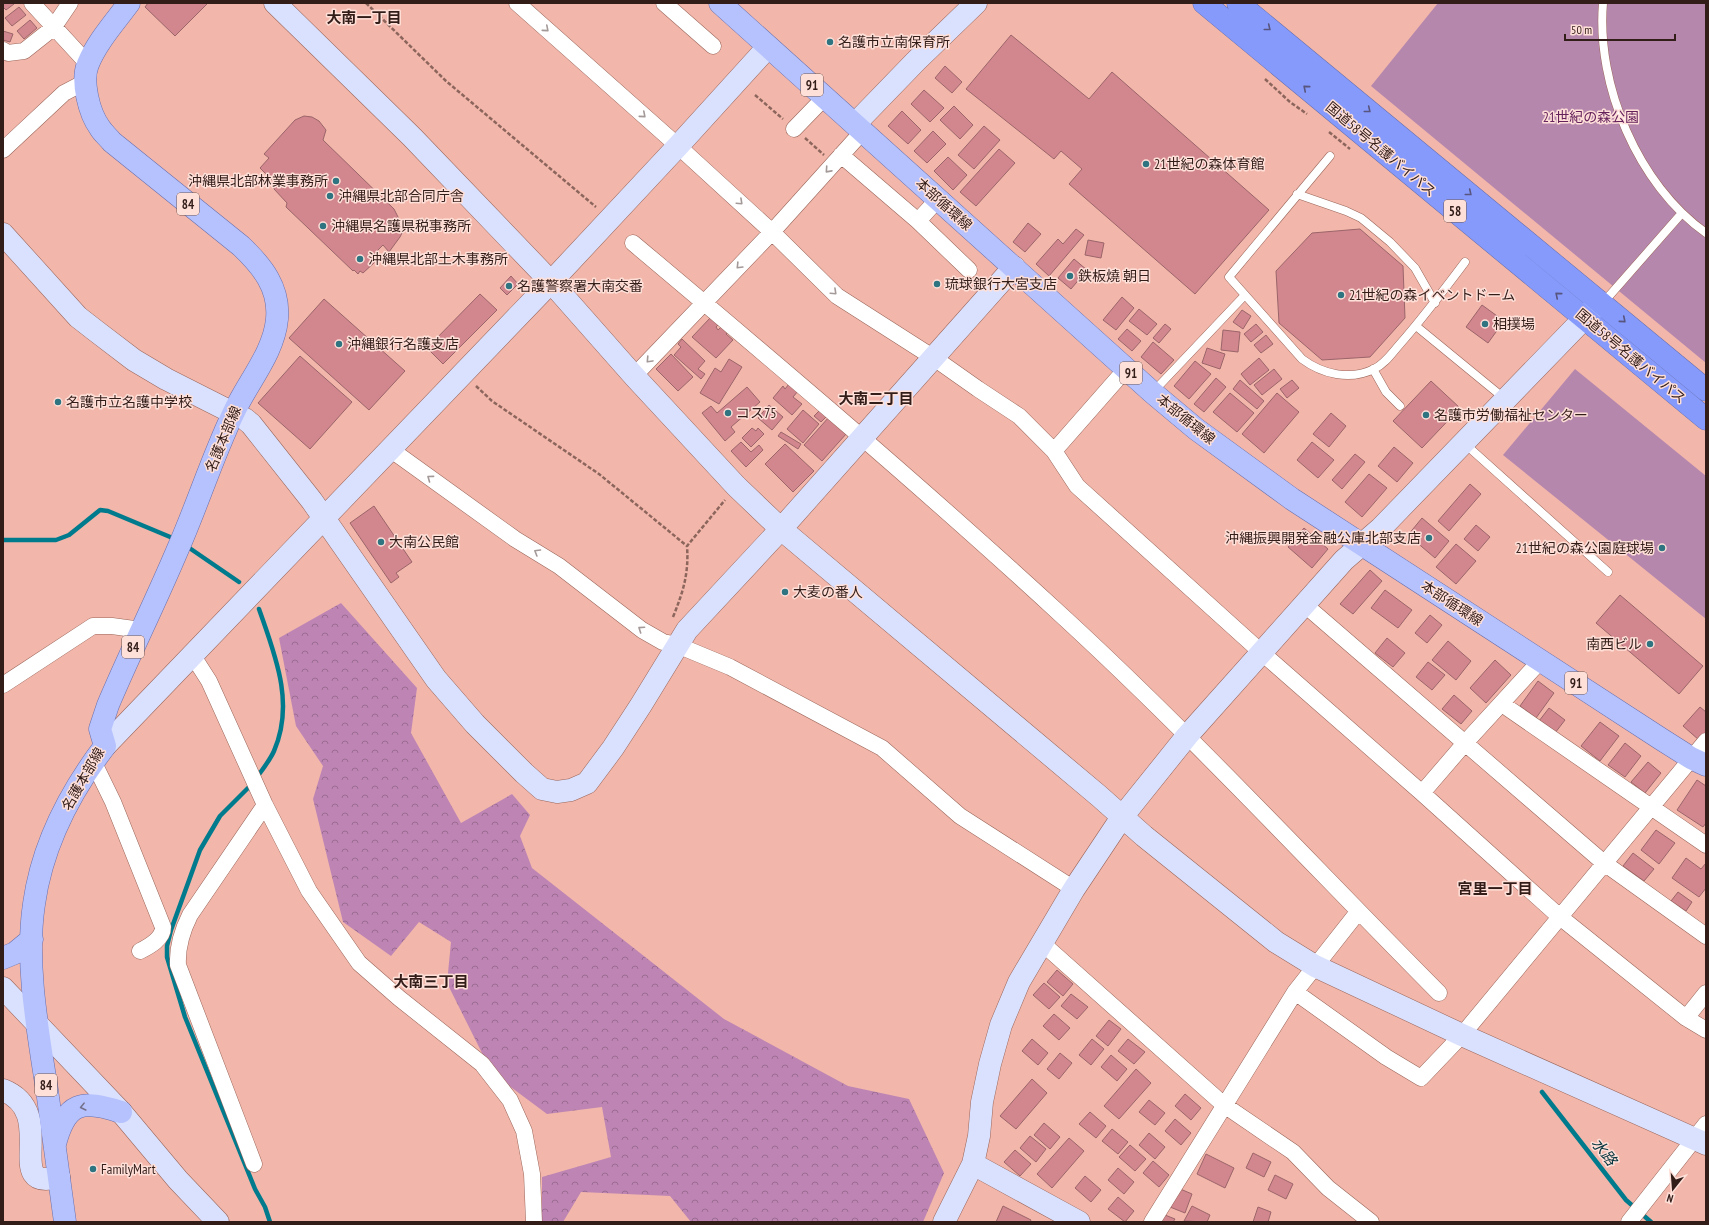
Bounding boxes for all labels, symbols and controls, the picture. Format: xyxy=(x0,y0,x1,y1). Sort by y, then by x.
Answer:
district label: 大南一丁目 xyxy=(326,8,402,27)
scale bar xyxy=(1565,16,1675,42)
text: 50 m xyxy=(1571,22,1592,37)
one-way arrow xyxy=(1263,23,1271,30)
one-way arrow xyxy=(541,24,549,31)
place label: 名護市立南保育所 xyxy=(838,33,950,51)
marker: 名護市立南保育所 xyxy=(825,37,835,47)
road number: 91 xyxy=(801,74,823,96)
one-way arrow xyxy=(1304,85,1311,92)
street label: 国道58号名護バイパス xyxy=(1322,98,1440,200)
one-way arrow xyxy=(1364,106,1371,113)
park label: 21世紀の森公園 xyxy=(1543,108,1639,126)
one-way arrow xyxy=(639,110,646,117)
place label: 21世紀の森体育館 xyxy=(1154,155,1265,173)
marker: 21世紀の森体育館 xyxy=(1141,159,1151,169)
one-way arrow xyxy=(825,166,832,173)
place label: 沖縄県北部林業事務所 xyxy=(188,172,328,190)
street label: 本部循環線 xyxy=(912,174,976,234)
marker: 沖縄県北部林業事務所 xyxy=(331,176,341,186)
place label: 沖縄県北部合同庁舎 xyxy=(338,187,464,205)
one-way arrow xyxy=(1464,188,1471,195)
marker: 沖縄県北部合同庁舎 xyxy=(325,191,335,201)
road number: 84 xyxy=(177,193,199,215)
one-way arrow xyxy=(735,198,742,205)
road number: 58 xyxy=(1444,200,1466,222)
place label: 沖縄県名護県税事務所 xyxy=(331,217,471,235)
marker: 沖縄県名護県税事務所 xyxy=(318,221,328,231)
place label: 沖縄県北部土木事務所 xyxy=(368,250,508,268)
marker: 沖縄県北部土木事務所 xyxy=(355,254,365,264)
one-way arrow xyxy=(736,261,744,269)
place label: 鉄板燒 朝日 xyxy=(1078,267,1151,285)
marker: 鉄板燒 朝日 xyxy=(1065,271,1075,281)
place label: 琉球銀行大宮支店 xyxy=(945,275,1057,293)
place label: 名護警察署大南交番 xyxy=(517,277,643,295)
marker: 琉球銀行大宮支店 xyxy=(932,279,942,289)
marker: 名護警察署大南交番 xyxy=(504,281,514,291)
place label: 21世紀の森イベントドーム xyxy=(1349,286,1515,304)
one-way arrow xyxy=(829,287,836,294)
marker: 21世紀の森イベントドーム xyxy=(1336,290,1346,300)
one-way arrow xyxy=(1555,293,1562,300)
street label: 国道58号名護バイパス xyxy=(1572,305,1690,407)
place label: 相撲場 xyxy=(1493,315,1535,333)
one-way arrow xyxy=(1618,316,1626,323)
marker: 相撲場 xyxy=(1480,319,1490,329)
place label: 沖縄銀行名護支店 xyxy=(347,335,459,353)
marker: 沖縄銀行名護支店 xyxy=(334,339,344,349)
one-way arrow xyxy=(647,355,654,363)
road number: 91 xyxy=(1120,362,1142,384)
district label: 大南二丁目 xyxy=(838,389,914,408)
street label: 本部循環線 xyxy=(1153,390,1219,448)
place label: 名護市立名護中学校 xyxy=(66,393,192,411)
marker: 名護市立名護中学校 xyxy=(53,397,63,407)
street label: 名護本部線 xyxy=(201,403,245,475)
place label: コス75 xyxy=(736,404,777,422)
place label: 名護市労働福祉センター xyxy=(1434,406,1588,424)
marker: コス75 xyxy=(723,408,733,418)
marker: 名護市労働福祉センター xyxy=(1421,410,1431,420)
one-way arrow xyxy=(427,475,434,483)
place label: 沖縄振興開発金融公庫北部支店 xyxy=(1225,529,1421,547)
place label: 大南公民館 xyxy=(389,533,459,551)
marker: 沖縄振興開発金融公庫北部支店 xyxy=(1424,533,1434,543)
marker: 大南公民館 xyxy=(376,537,386,547)
place label: 21世紀の森公園庭球場 xyxy=(1515,539,1654,557)
marker: 21世紀の森公園庭球場 xyxy=(1657,543,1667,553)
one-way arrow xyxy=(534,550,541,557)
street label: 本部循環線 xyxy=(1418,576,1486,630)
place label: 大麦の番人 xyxy=(793,583,863,601)
marker: 大麦の番人 xyxy=(780,587,790,597)
one-way arrow xyxy=(639,627,646,634)
place label: 南西ビル xyxy=(1586,635,1642,653)
road number: 84 xyxy=(122,636,144,658)
marker: 南西ビル xyxy=(1645,639,1655,649)
road number: 91 xyxy=(1565,672,1587,694)
street label: 名護本部線 xyxy=(58,744,108,814)
district label: 宮里一丁目 xyxy=(1457,879,1533,898)
district label: 大南三丁目 xyxy=(393,972,469,991)
road number: 84 xyxy=(35,1074,57,1096)
one-way arrow xyxy=(80,1102,87,1110)
water label: 水路 xyxy=(1588,1134,1622,1171)
place label: FamilyMart xyxy=(101,1160,156,1178)
marker: FamilyMart xyxy=(88,1164,98,1174)
north arrow xyxy=(1653,1169,1693,1209)
text: N xyxy=(1665,1191,1675,1206)

